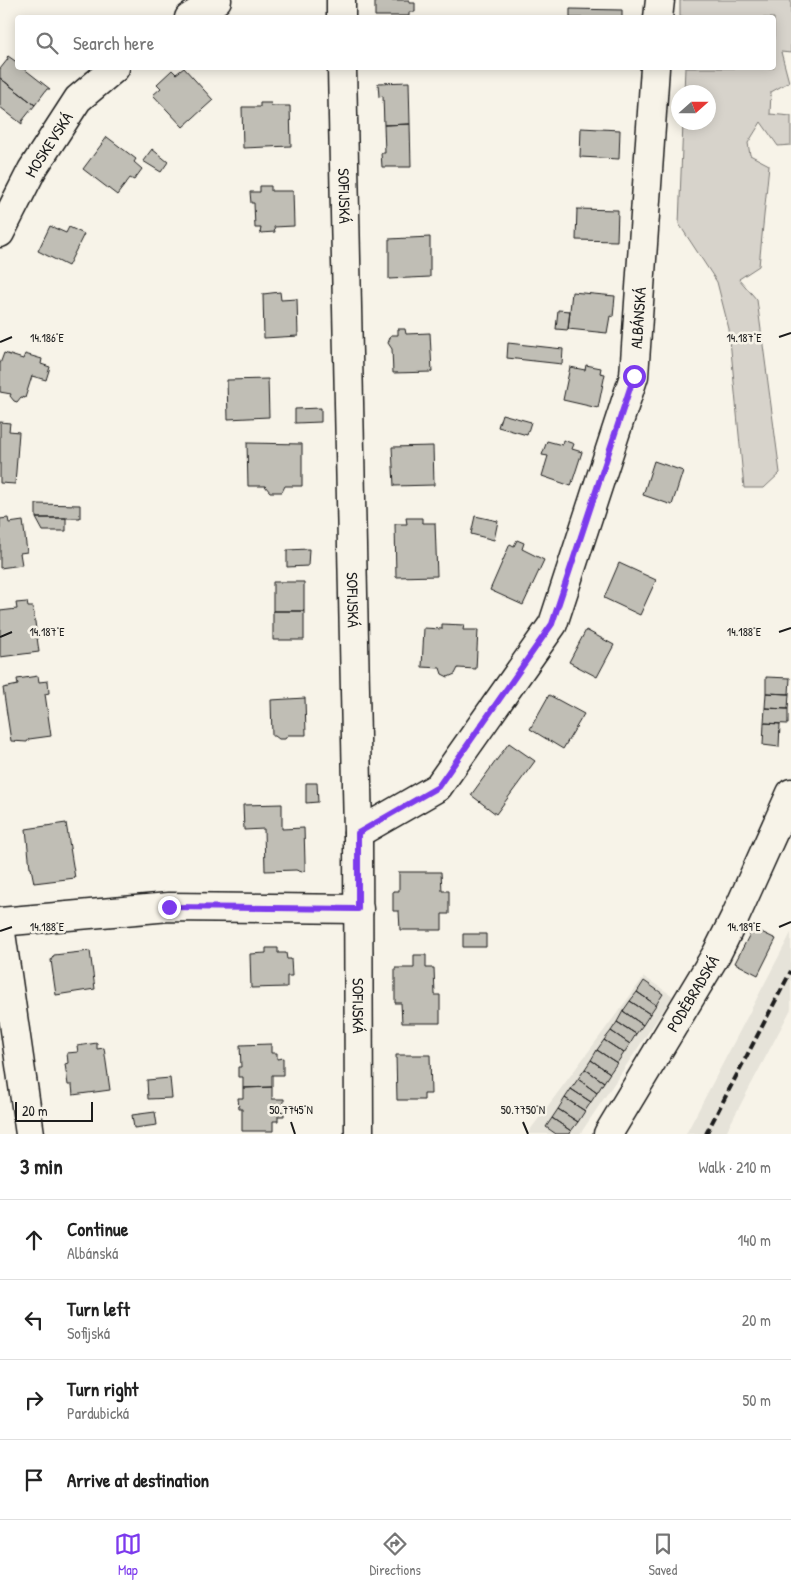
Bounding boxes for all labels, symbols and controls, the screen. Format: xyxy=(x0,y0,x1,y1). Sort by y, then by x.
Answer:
search box xyxy=(15,15,776,70)
icon: search xyxy=(33,29,61,57)
text: Search here xyxy=(73,30,154,56)
north arrow xyxy=(671,85,716,130)
street label: MOSKEVSKÁ xyxy=(19,107,78,181)
street label: SOFIJSKÁ xyxy=(333,168,356,224)
street label: ALBÁNSKÁ xyxy=(625,286,651,349)
text: 14.186°E xyxy=(30,329,65,346)
text: 14.187°E xyxy=(726,329,762,346)
route start xyxy=(623,365,646,388)
street label: SOFIJSKÁ xyxy=(342,572,365,628)
text: 14.187°E xyxy=(29,623,65,640)
text: 14.188°E xyxy=(727,623,762,640)
route end xyxy=(158,896,181,919)
text: 14.188°E xyxy=(30,918,65,935)
text: 14.189°E xyxy=(727,918,761,935)
street label: PODĚBRADSKÁ xyxy=(661,951,724,1036)
street label: SOFIJSKÁ xyxy=(347,978,370,1034)
scale bar xyxy=(15,1099,92,1122)
text: 20 m xyxy=(22,1101,48,1120)
text: 50.7745°N xyxy=(269,1101,313,1118)
text: 50.7750°N xyxy=(501,1101,545,1118)
text: 3 min xyxy=(20,1152,63,1181)
text: Walk · 210 m xyxy=(698,1156,771,1178)
text: Continue xyxy=(67,1216,128,1242)
icon: ahead xyxy=(20,1226,48,1254)
text: 140 m xyxy=(737,1229,771,1251)
text: Albánská xyxy=(67,1242,118,1264)
text: Turn left xyxy=(67,1296,130,1322)
icon: left xyxy=(20,1306,48,1334)
text: 20 m xyxy=(742,1309,771,1331)
text: Sofijská xyxy=(67,1322,110,1344)
text: Turn right xyxy=(67,1376,138,1402)
icon: right xyxy=(20,1386,48,1414)
text: 50 m xyxy=(743,1389,771,1411)
text: Pardubická xyxy=(67,1402,129,1424)
icon: arrive xyxy=(20,1466,48,1494)
text: Arrive at destination xyxy=(67,1467,209,1493)
tab: Map xyxy=(114,1530,142,1579)
tab: Directions xyxy=(369,1530,421,1579)
tab: Saved xyxy=(649,1530,677,1579)

